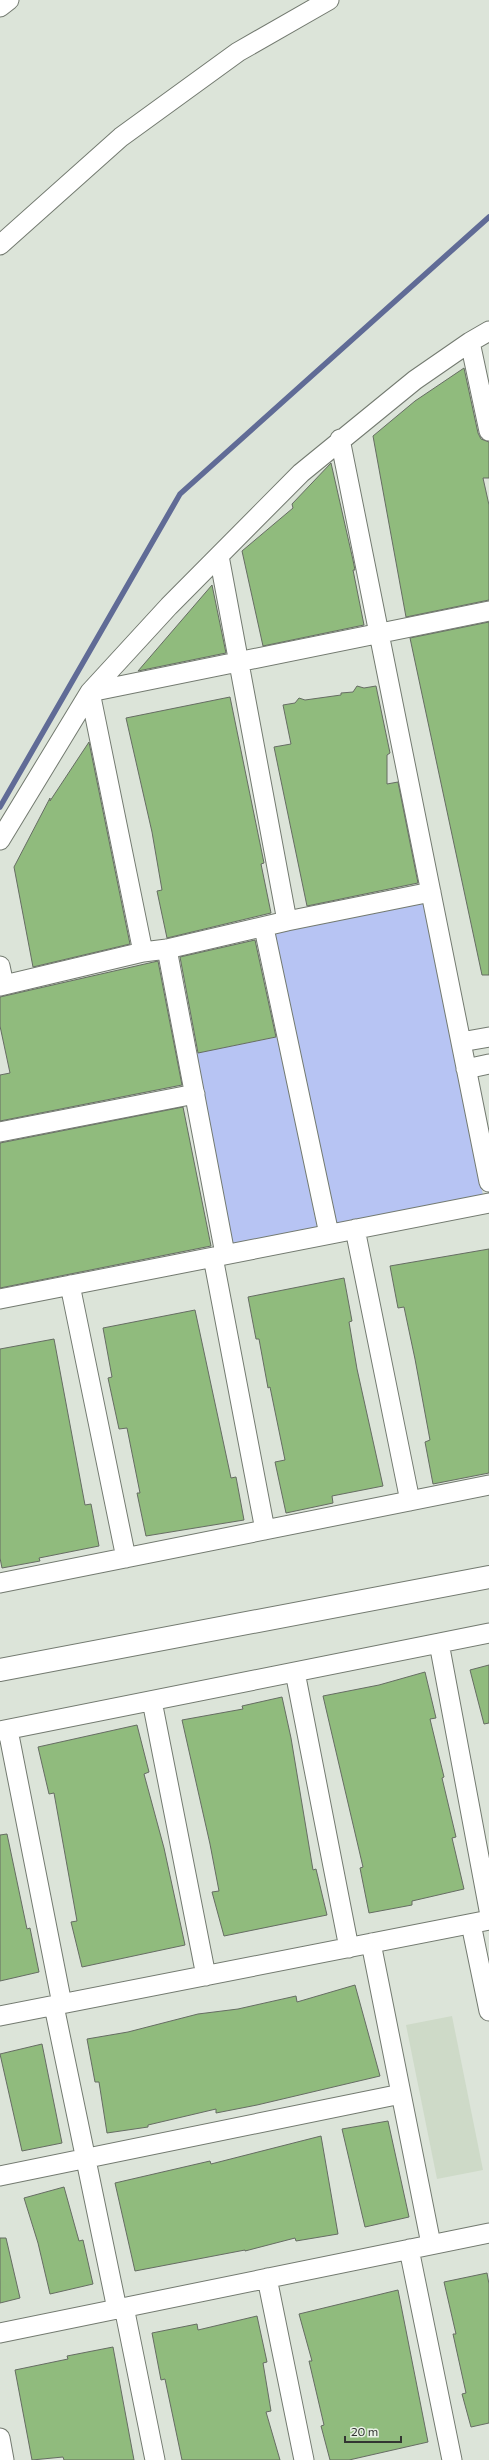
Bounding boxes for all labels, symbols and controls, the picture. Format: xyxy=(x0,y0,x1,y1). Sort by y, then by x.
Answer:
scale bar xyxy=(345,2418,401,2444)
text: 20 m xyxy=(351,2424,378,2438)

